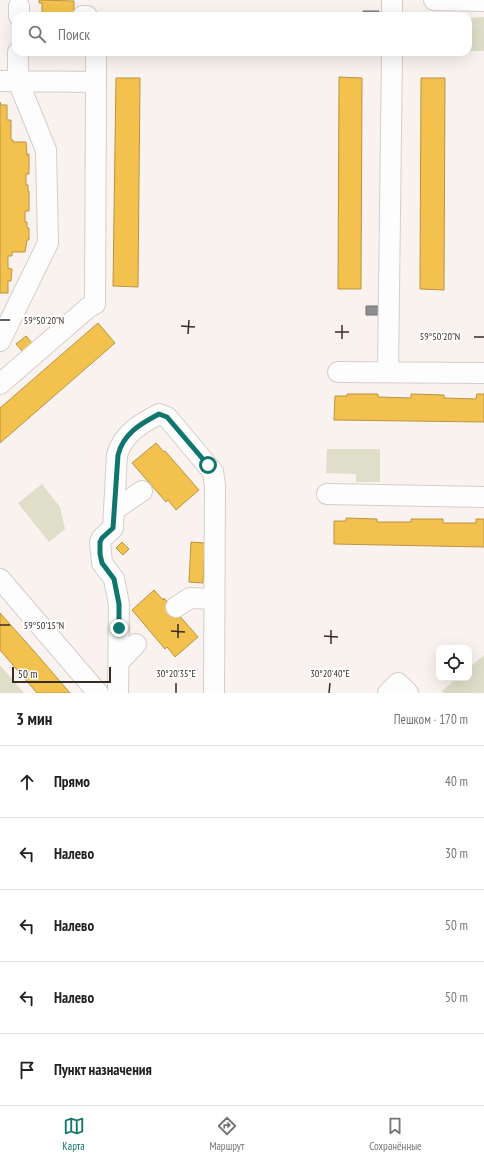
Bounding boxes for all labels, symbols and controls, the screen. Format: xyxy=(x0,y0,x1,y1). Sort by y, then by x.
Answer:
search box xyxy=(12,12,472,56)
icon: search xyxy=(26,23,48,45)
text: Поиск xyxy=(58,25,90,44)
text: 59°50'20"N xyxy=(24,314,64,327)
text: 59°50'20"N xyxy=(420,330,460,343)
route start xyxy=(199,456,217,474)
text: 59°50'15"N xyxy=(24,619,64,632)
route end xyxy=(110,619,128,637)
map controls xyxy=(436,645,472,681)
button: locate xyxy=(436,645,472,681)
scale bar xyxy=(12,665,111,684)
text: 50 m xyxy=(18,667,37,681)
text: 30°20'35"E xyxy=(156,667,196,680)
text: 30°20'40"E xyxy=(310,667,350,680)
text: 3 мин xyxy=(16,708,52,730)
text: Пешком · 170 m xyxy=(394,711,468,728)
icon: ahead xyxy=(16,771,38,793)
text: Прямо xyxy=(54,772,90,791)
text: 40 m xyxy=(445,773,468,790)
icon: left xyxy=(16,843,38,865)
text: Налево xyxy=(54,844,94,863)
text: 30 m xyxy=(445,845,468,862)
icon: left xyxy=(16,915,38,937)
text: Налево xyxy=(54,916,94,935)
text: 50 m xyxy=(445,917,468,934)
icon: left xyxy=(16,987,38,1009)
text: Налево xyxy=(54,988,94,1007)
text: 50 m xyxy=(445,989,468,1006)
icon: arrive xyxy=(16,1059,38,1081)
text: Пункт назначения xyxy=(54,1060,152,1079)
tab: Карта xyxy=(62,1115,85,1153)
tab: Маршрут xyxy=(209,1115,245,1153)
tab: Сохранённые xyxy=(369,1115,422,1153)

